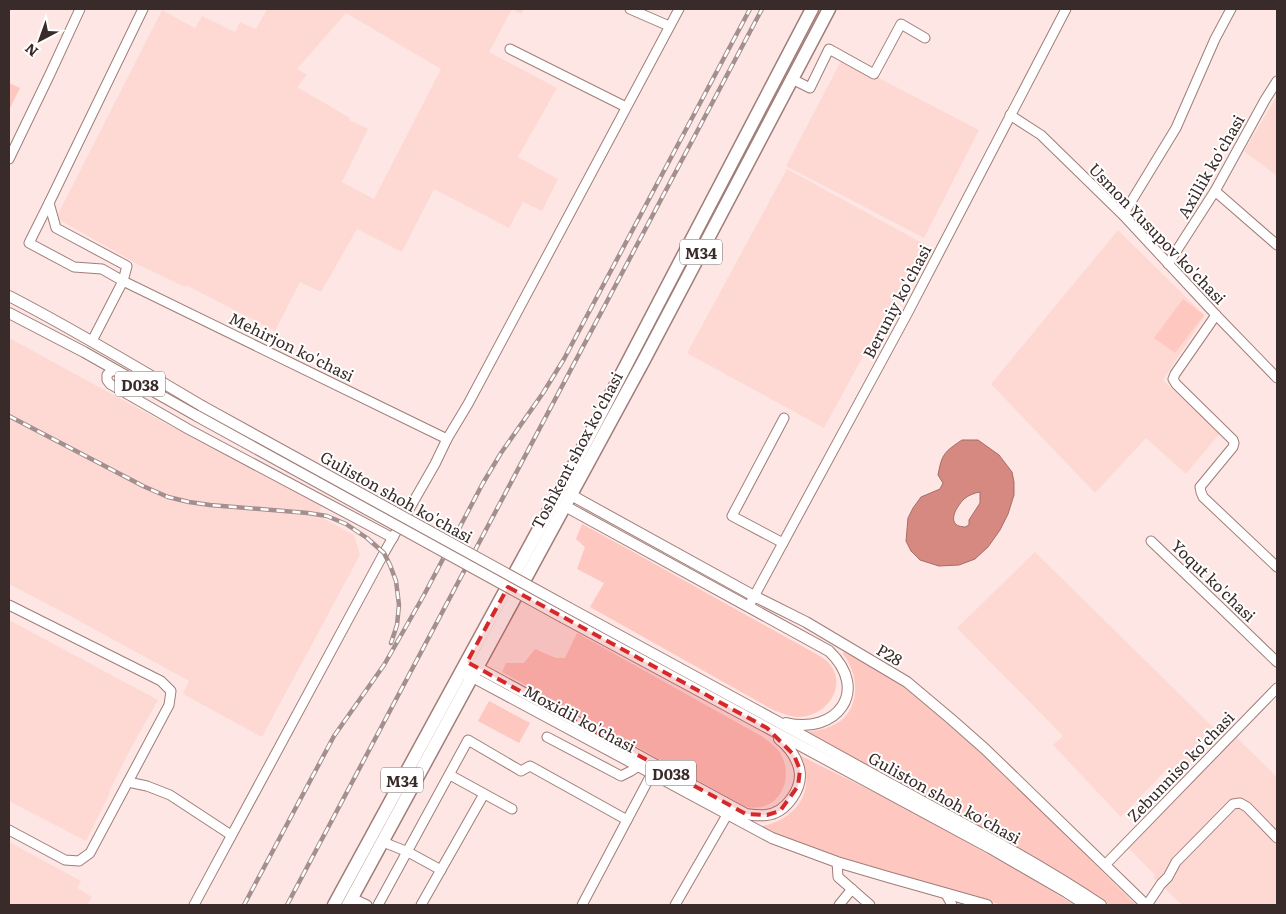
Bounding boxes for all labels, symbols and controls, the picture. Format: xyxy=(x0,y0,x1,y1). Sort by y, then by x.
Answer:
north arrow xyxy=(15,15,65,65)
text: N xyxy=(20,39,42,62)
street label: Axillik ko'chasi xyxy=(1171,110,1249,222)
street label: Usmon Yusupov ko'chasi xyxy=(1084,157,1232,309)
road number: M34 xyxy=(680,240,722,264)
street label: Beruniy ko'chasi xyxy=(856,240,936,362)
street label: Mehirjon ko'chasi xyxy=(225,305,359,387)
street label: Toshkent shox ko'chasi xyxy=(524,367,628,533)
road number: D038 xyxy=(115,372,165,396)
street label: Guliston shoh ko'chasi xyxy=(316,444,478,548)
street label: Yoqut ko'chasi xyxy=(1166,533,1262,627)
street label: Р28 xyxy=(872,637,908,671)
street label: Moxidil ko'chasi xyxy=(520,678,640,758)
street label: Zebunniso ko'chasi xyxy=(1121,705,1239,827)
street label: Guliston shoh ko'chasi xyxy=(864,745,1026,849)
road number: D038 xyxy=(646,760,696,786)
road number: M34 xyxy=(381,768,423,792)

